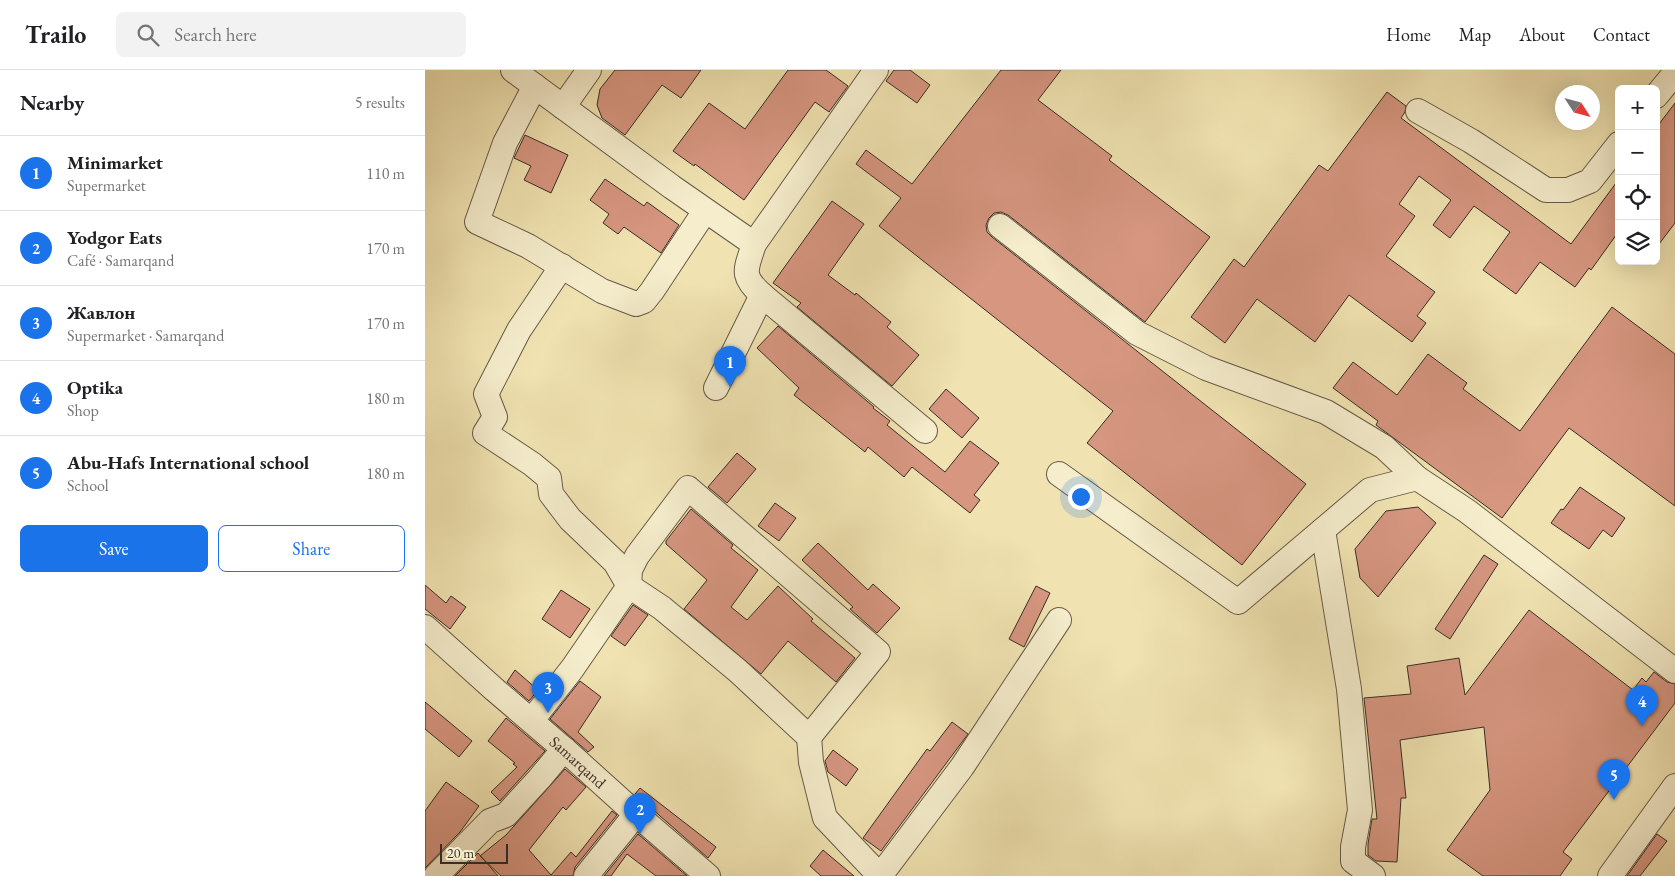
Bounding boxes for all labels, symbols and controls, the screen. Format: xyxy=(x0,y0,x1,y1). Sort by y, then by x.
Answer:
search box xyxy=(116,12,466,57)
text: Trailo xyxy=(25,19,86,50)
icon: search xyxy=(134,21,162,49)
text: Search here xyxy=(174,22,257,47)
text: Home xyxy=(1386,23,1431,46)
text: Map xyxy=(1459,23,1491,46)
text: About xyxy=(1519,23,1565,46)
text: Contact xyxy=(1593,23,1650,46)
north arrow xyxy=(1555,85,1600,130)
map controls xyxy=(1615,85,1660,265)
button: + xyxy=(1615,85,1660,130)
text: Nearby xyxy=(20,89,84,116)
text: 5 results xyxy=(355,92,405,113)
button: − xyxy=(1615,130,1660,175)
text: Minimarket xyxy=(67,150,163,175)
text: 1 xyxy=(32,163,40,184)
text: 110 m xyxy=(366,163,405,184)
text: Supermarket xyxy=(67,175,146,196)
button: locate xyxy=(1615,175,1660,220)
button: layers xyxy=(1615,220,1660,265)
text: Yodgor Eats xyxy=(67,225,162,250)
text: 2 xyxy=(32,238,40,259)
text: 170 m xyxy=(366,238,405,259)
text: Café · Samarqand xyxy=(67,250,174,271)
text: Жавлон xyxy=(67,300,135,325)
text: 3 xyxy=(32,313,40,334)
text: 170 m xyxy=(366,313,405,334)
text: Supermarket · Samarqand xyxy=(67,325,224,346)
pin: 1 xyxy=(714,346,746,387)
text: Optika xyxy=(67,375,123,400)
text: 4 xyxy=(32,388,40,409)
text: 180 m xyxy=(366,388,405,409)
text: Shop xyxy=(67,400,99,421)
text: Abu-Hafs International school xyxy=(67,450,309,475)
text: 5 xyxy=(32,463,40,484)
text: 180 m xyxy=(366,463,405,484)
text: School xyxy=(67,475,109,496)
your location xyxy=(1068,484,1094,510)
button: Save xyxy=(20,525,208,572)
button: Share xyxy=(218,525,405,572)
pin: 3 xyxy=(532,672,564,713)
pin: 4 xyxy=(1626,685,1658,726)
street label: Samarqand xyxy=(545,731,611,793)
pin: 5 xyxy=(1598,759,1630,800)
pin: 2 xyxy=(624,793,656,834)
scale bar xyxy=(440,841,507,864)
text: 20 m xyxy=(447,844,474,862)

